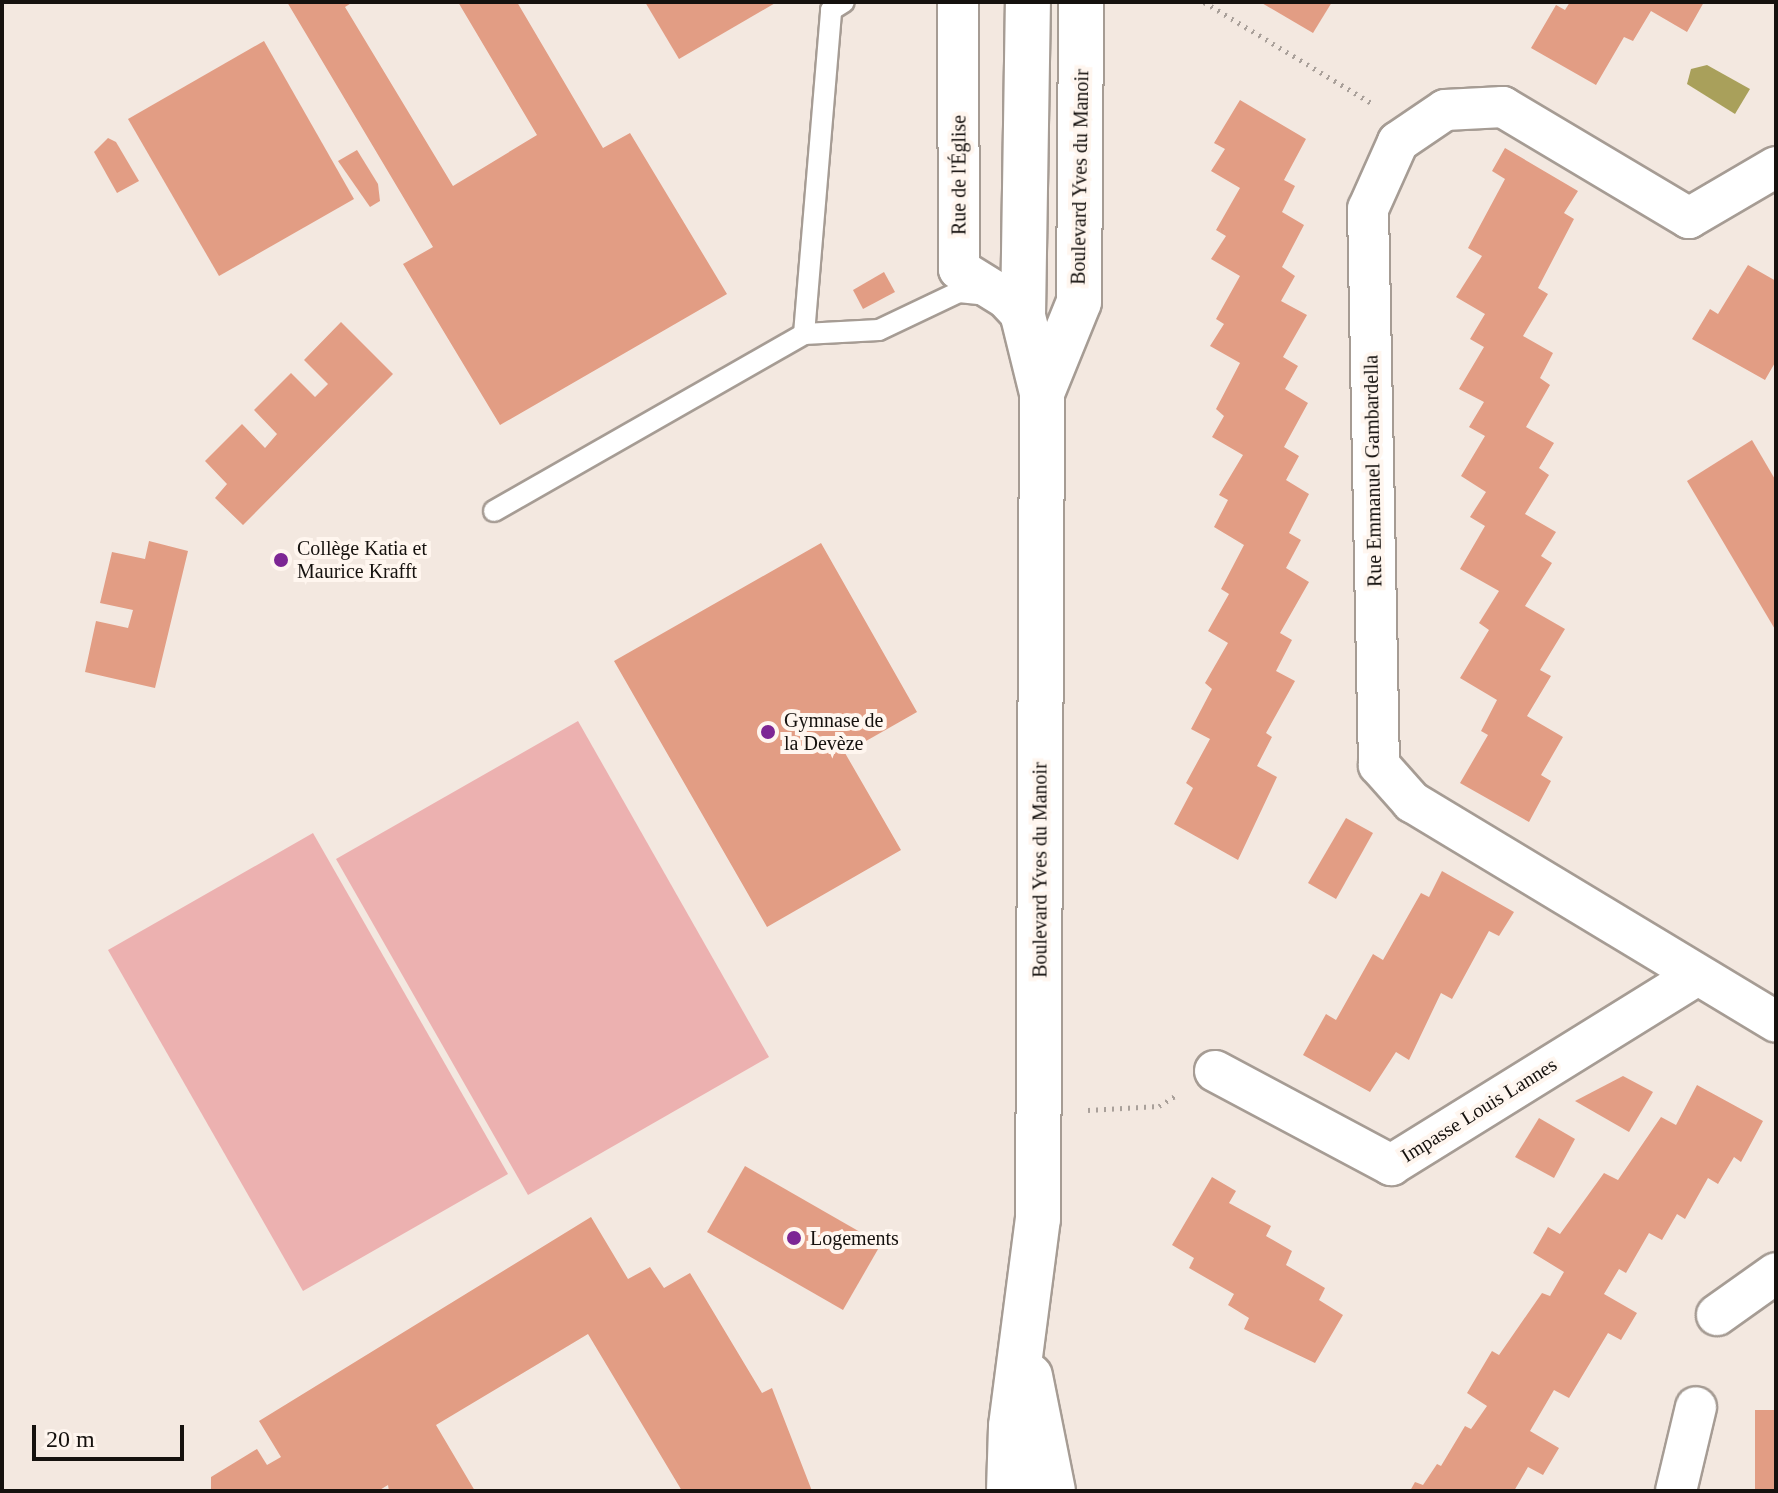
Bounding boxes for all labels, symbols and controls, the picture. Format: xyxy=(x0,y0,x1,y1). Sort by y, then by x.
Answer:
street label: Boulevard Yves du Manoir xyxy=(1066,69,1094,285)
street label: Rue de l'Église xyxy=(947,115,971,235)
street label: Rue Emmanuel Gambardella xyxy=(1359,355,1387,587)
place label: Collège Katia et Maurice Krafft xyxy=(297,536,427,583)
marker: Collège Katia et Maurice Krafft xyxy=(272,551,290,569)
place label: Gymnase de la Devèze xyxy=(784,708,883,755)
marker: Gymnase de la Devèze xyxy=(759,723,777,741)
street label: Boulevard Yves du Manoir xyxy=(1028,762,1052,978)
street label: Impasse Louis Lannes xyxy=(1397,1052,1561,1168)
place label: Logements xyxy=(810,1226,899,1250)
marker: Logements xyxy=(785,1229,803,1247)
scale bar xyxy=(36,1409,188,1459)
text: 20 m xyxy=(46,1426,95,1452)

